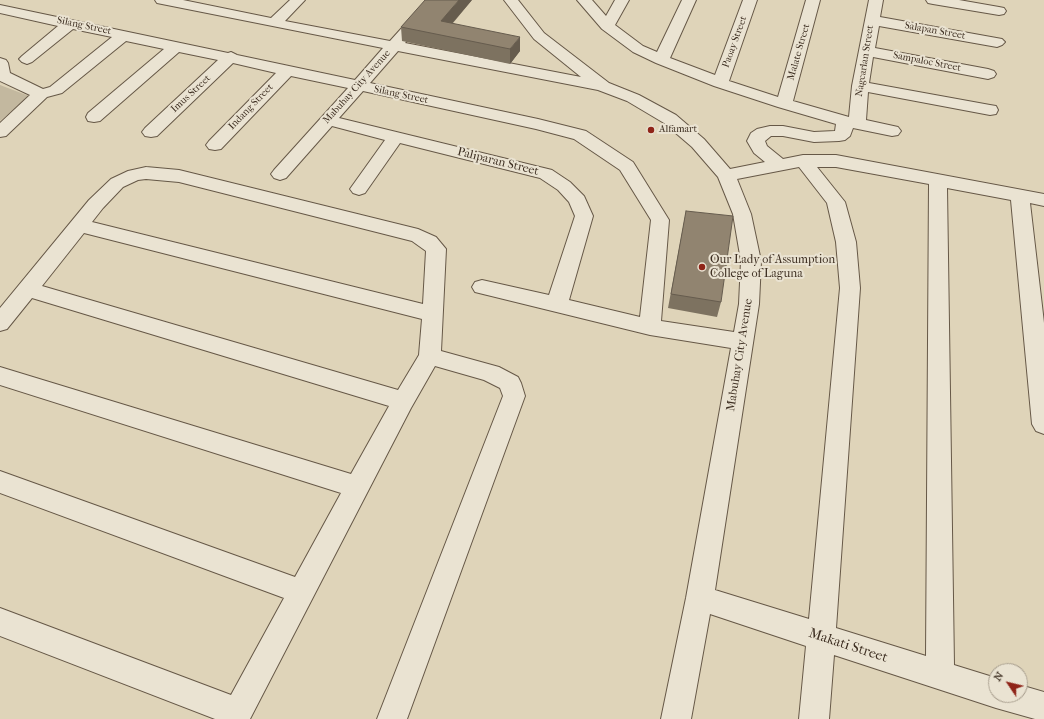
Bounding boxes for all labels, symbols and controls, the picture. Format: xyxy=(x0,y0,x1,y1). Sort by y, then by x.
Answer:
street label: Silang Street xyxy=(56,14,112,38)
street label: Paoay Street xyxy=(720,15,750,69)
street label: Salapan Street xyxy=(904,20,966,42)
street label: Malate Street xyxy=(785,22,813,82)
street label: Nagcarlan Street xyxy=(853,24,877,98)
street label: Mabuhay City Avenue xyxy=(321,48,393,126)
street label: Sampaloc Street xyxy=(892,50,962,74)
street label: Imus Street xyxy=(169,73,213,115)
street label: Indang Street xyxy=(226,81,276,133)
street label: Silang Street xyxy=(373,83,429,107)
place label: Alfamart xyxy=(659,124,697,136)
marker: Alfamart xyxy=(646,125,656,135)
street label: Paliparan Street xyxy=(456,145,540,179)
place label: Our Lady of Assumption College of Laguna xyxy=(710,253,835,281)
marker: Our Lady of Assumption College of Laguna xyxy=(697,262,707,272)
street label: Mabuhay City Avenue xyxy=(724,298,756,412)
street label: Makati Street xyxy=(806,625,890,667)
north arrow xyxy=(988,663,1028,703)
text: N xyxy=(991,669,1006,684)

